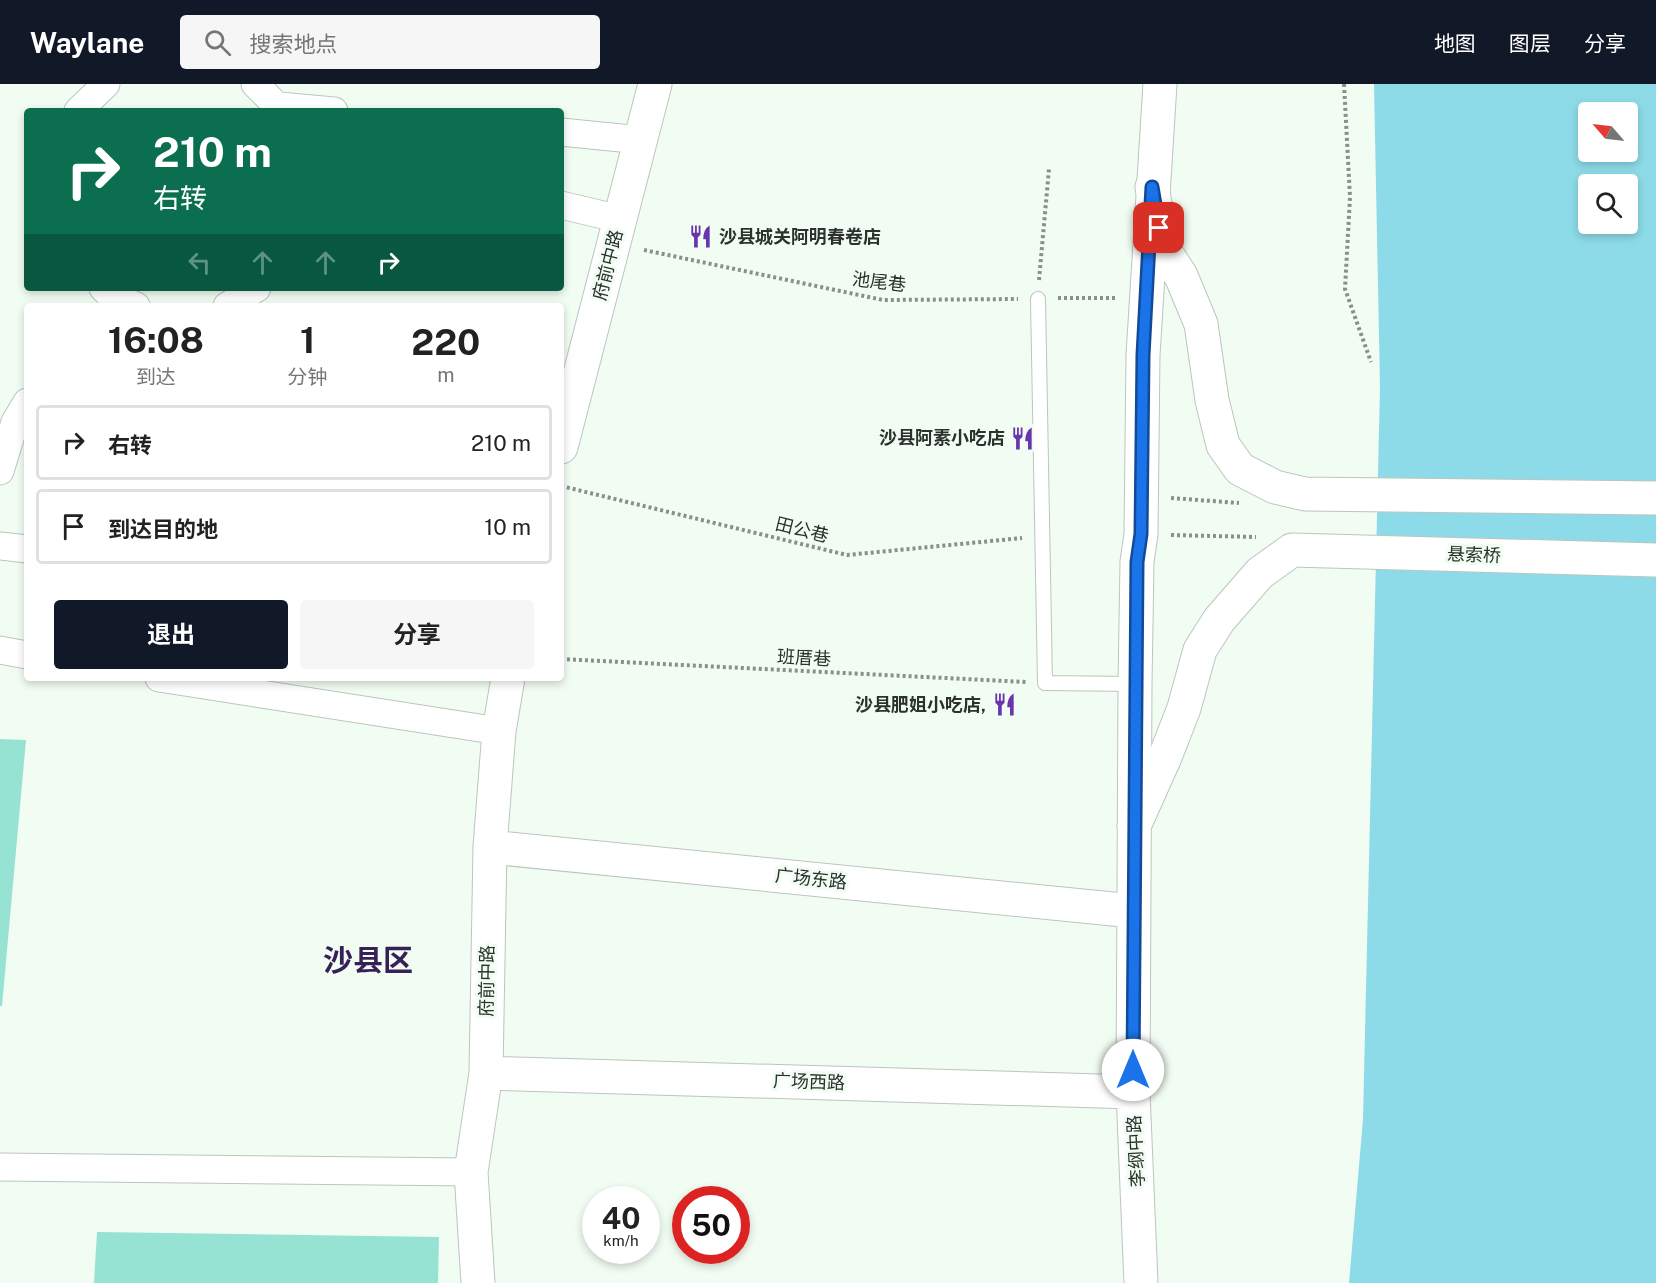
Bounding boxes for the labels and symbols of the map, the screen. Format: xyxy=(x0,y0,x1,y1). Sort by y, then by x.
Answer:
north arrow xyxy=(1578,102,1638,162)
pin xyxy=(1133,202,1184,253)
restaurant icon: 沙县城关阿明春卷店 xyxy=(688,224,714,250)
place label: 沙县城关阿明春卷店 xyxy=(719,226,881,247)
street label: 府前中路 xyxy=(589,227,626,302)
street label: 池尾巷 xyxy=(851,268,907,295)
restaurant icon: 沙县阿素小吃店 xyxy=(1010,425,1036,451)
place label: 沙县阿素小吃店 xyxy=(879,427,1005,448)
street label: 田公巷 xyxy=(773,513,831,546)
street label: 悬索桥 xyxy=(1447,543,1501,566)
street label: 班厝巷 xyxy=(777,646,832,669)
restaurant icon: 沙县肥姐小吃店, xyxy=(991,692,1017,718)
place label: 沙县肥姐小吃店, xyxy=(855,694,986,715)
street label: 广场东路 xyxy=(774,864,848,893)
district label: 沙县区 xyxy=(323,942,413,978)
street label: 府前中路 xyxy=(475,945,498,1017)
position arrow xyxy=(1101,1038,1165,1102)
street label: 广场西路 xyxy=(773,1070,845,1093)
street label: 李纲中路 xyxy=(1123,1115,1148,1188)
speed limit sign: 50 xyxy=(672,1186,750,1264)

